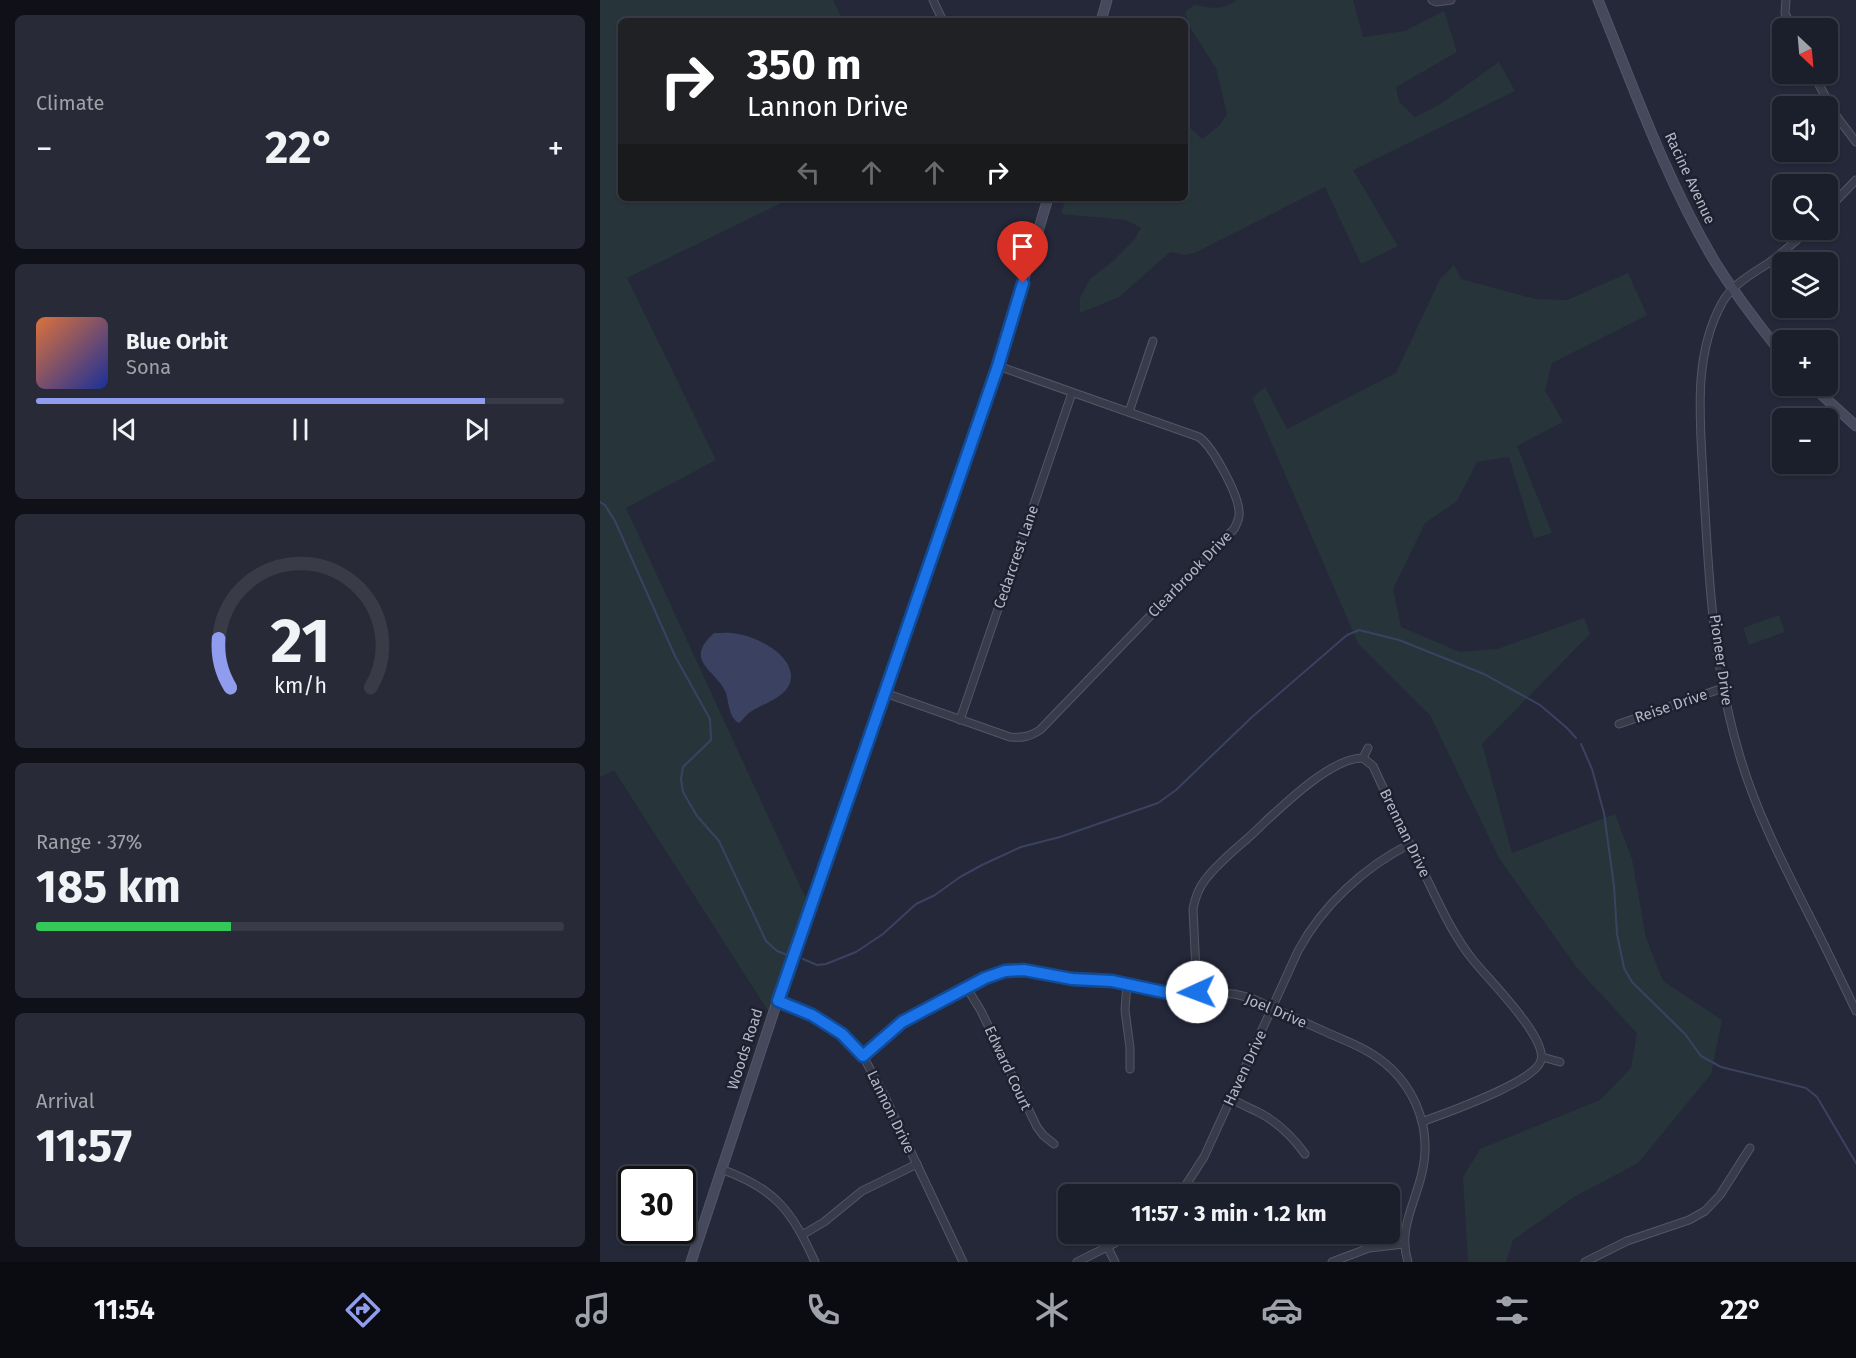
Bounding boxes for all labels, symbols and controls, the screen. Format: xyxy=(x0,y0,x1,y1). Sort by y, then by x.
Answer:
north arrow xyxy=(1772,18,1838,84)
map controls xyxy=(1772,18,1838,474)
text: 350 m xyxy=(747,40,861,90)
icon: right xyxy=(648,42,726,120)
text: Climate xyxy=(36,91,104,115)
text: Lannon Drive xyxy=(747,91,909,123)
button: sound xyxy=(1772,96,1838,162)
text: 22° xyxy=(265,121,335,175)
text: − xyxy=(36,129,53,169)
text: + xyxy=(548,129,564,169)
street label: Racine Avenue xyxy=(1661,129,1719,227)
icon: left xyxy=(792,156,825,189)
icon: ahead xyxy=(855,156,888,189)
icon: ahead xyxy=(918,156,951,189)
icon: right xyxy=(981,156,1014,189)
button: search xyxy=(1772,174,1838,240)
pin xyxy=(997,221,1048,283)
icon: arrive xyxy=(1006,230,1039,263)
button: layers xyxy=(1772,252,1838,318)
text: Blue Orbit xyxy=(126,328,228,355)
button: + xyxy=(1772,330,1838,396)
text: Sona xyxy=(126,355,171,379)
button: − xyxy=(1772,408,1838,474)
icon: previous xyxy=(108,413,141,446)
icon: pause xyxy=(284,413,317,446)
icon: next xyxy=(460,413,493,446)
street label: Cedarcrest Lane xyxy=(990,503,1042,611)
street label: Clearbrook Drive xyxy=(1144,527,1236,621)
text: 21 xyxy=(270,604,330,679)
street label: Pioneer Drive xyxy=(1706,613,1736,707)
text: km/h xyxy=(273,673,327,699)
street label: Reise Drive xyxy=(1632,685,1710,727)
street label: Brennan Drive xyxy=(1376,786,1434,880)
text: Range · 37% xyxy=(36,830,142,854)
text: 185 km xyxy=(36,860,181,914)
position arrow xyxy=(1165,960,1229,1024)
street label: Joel Drive xyxy=(1243,990,1309,1032)
street label: Woods Road xyxy=(723,1006,767,1092)
street label: Edward Court xyxy=(981,1023,1036,1113)
street label: Haven Drive xyxy=(1220,1027,1270,1109)
street label: Lannon Drive xyxy=(863,1068,919,1156)
text: Arrival xyxy=(36,1089,95,1113)
text: 11:57 xyxy=(36,1119,132,1173)
speed limit sign: 30 xyxy=(618,1166,696,1244)
text: 11:57 · 3 min · 1.2 km xyxy=(1131,1200,1327,1227)
icon: directions xyxy=(342,1289,384,1331)
icon: music xyxy=(572,1289,614,1331)
icon: phone xyxy=(802,1289,844,1331)
icon: climate xyxy=(1031,1289,1073,1331)
icon: car xyxy=(1261,1289,1303,1331)
icon: filters xyxy=(1491,1289,1533,1331)
text: 11:54 xyxy=(94,1294,155,1326)
text: 22° xyxy=(1720,1294,1762,1326)

